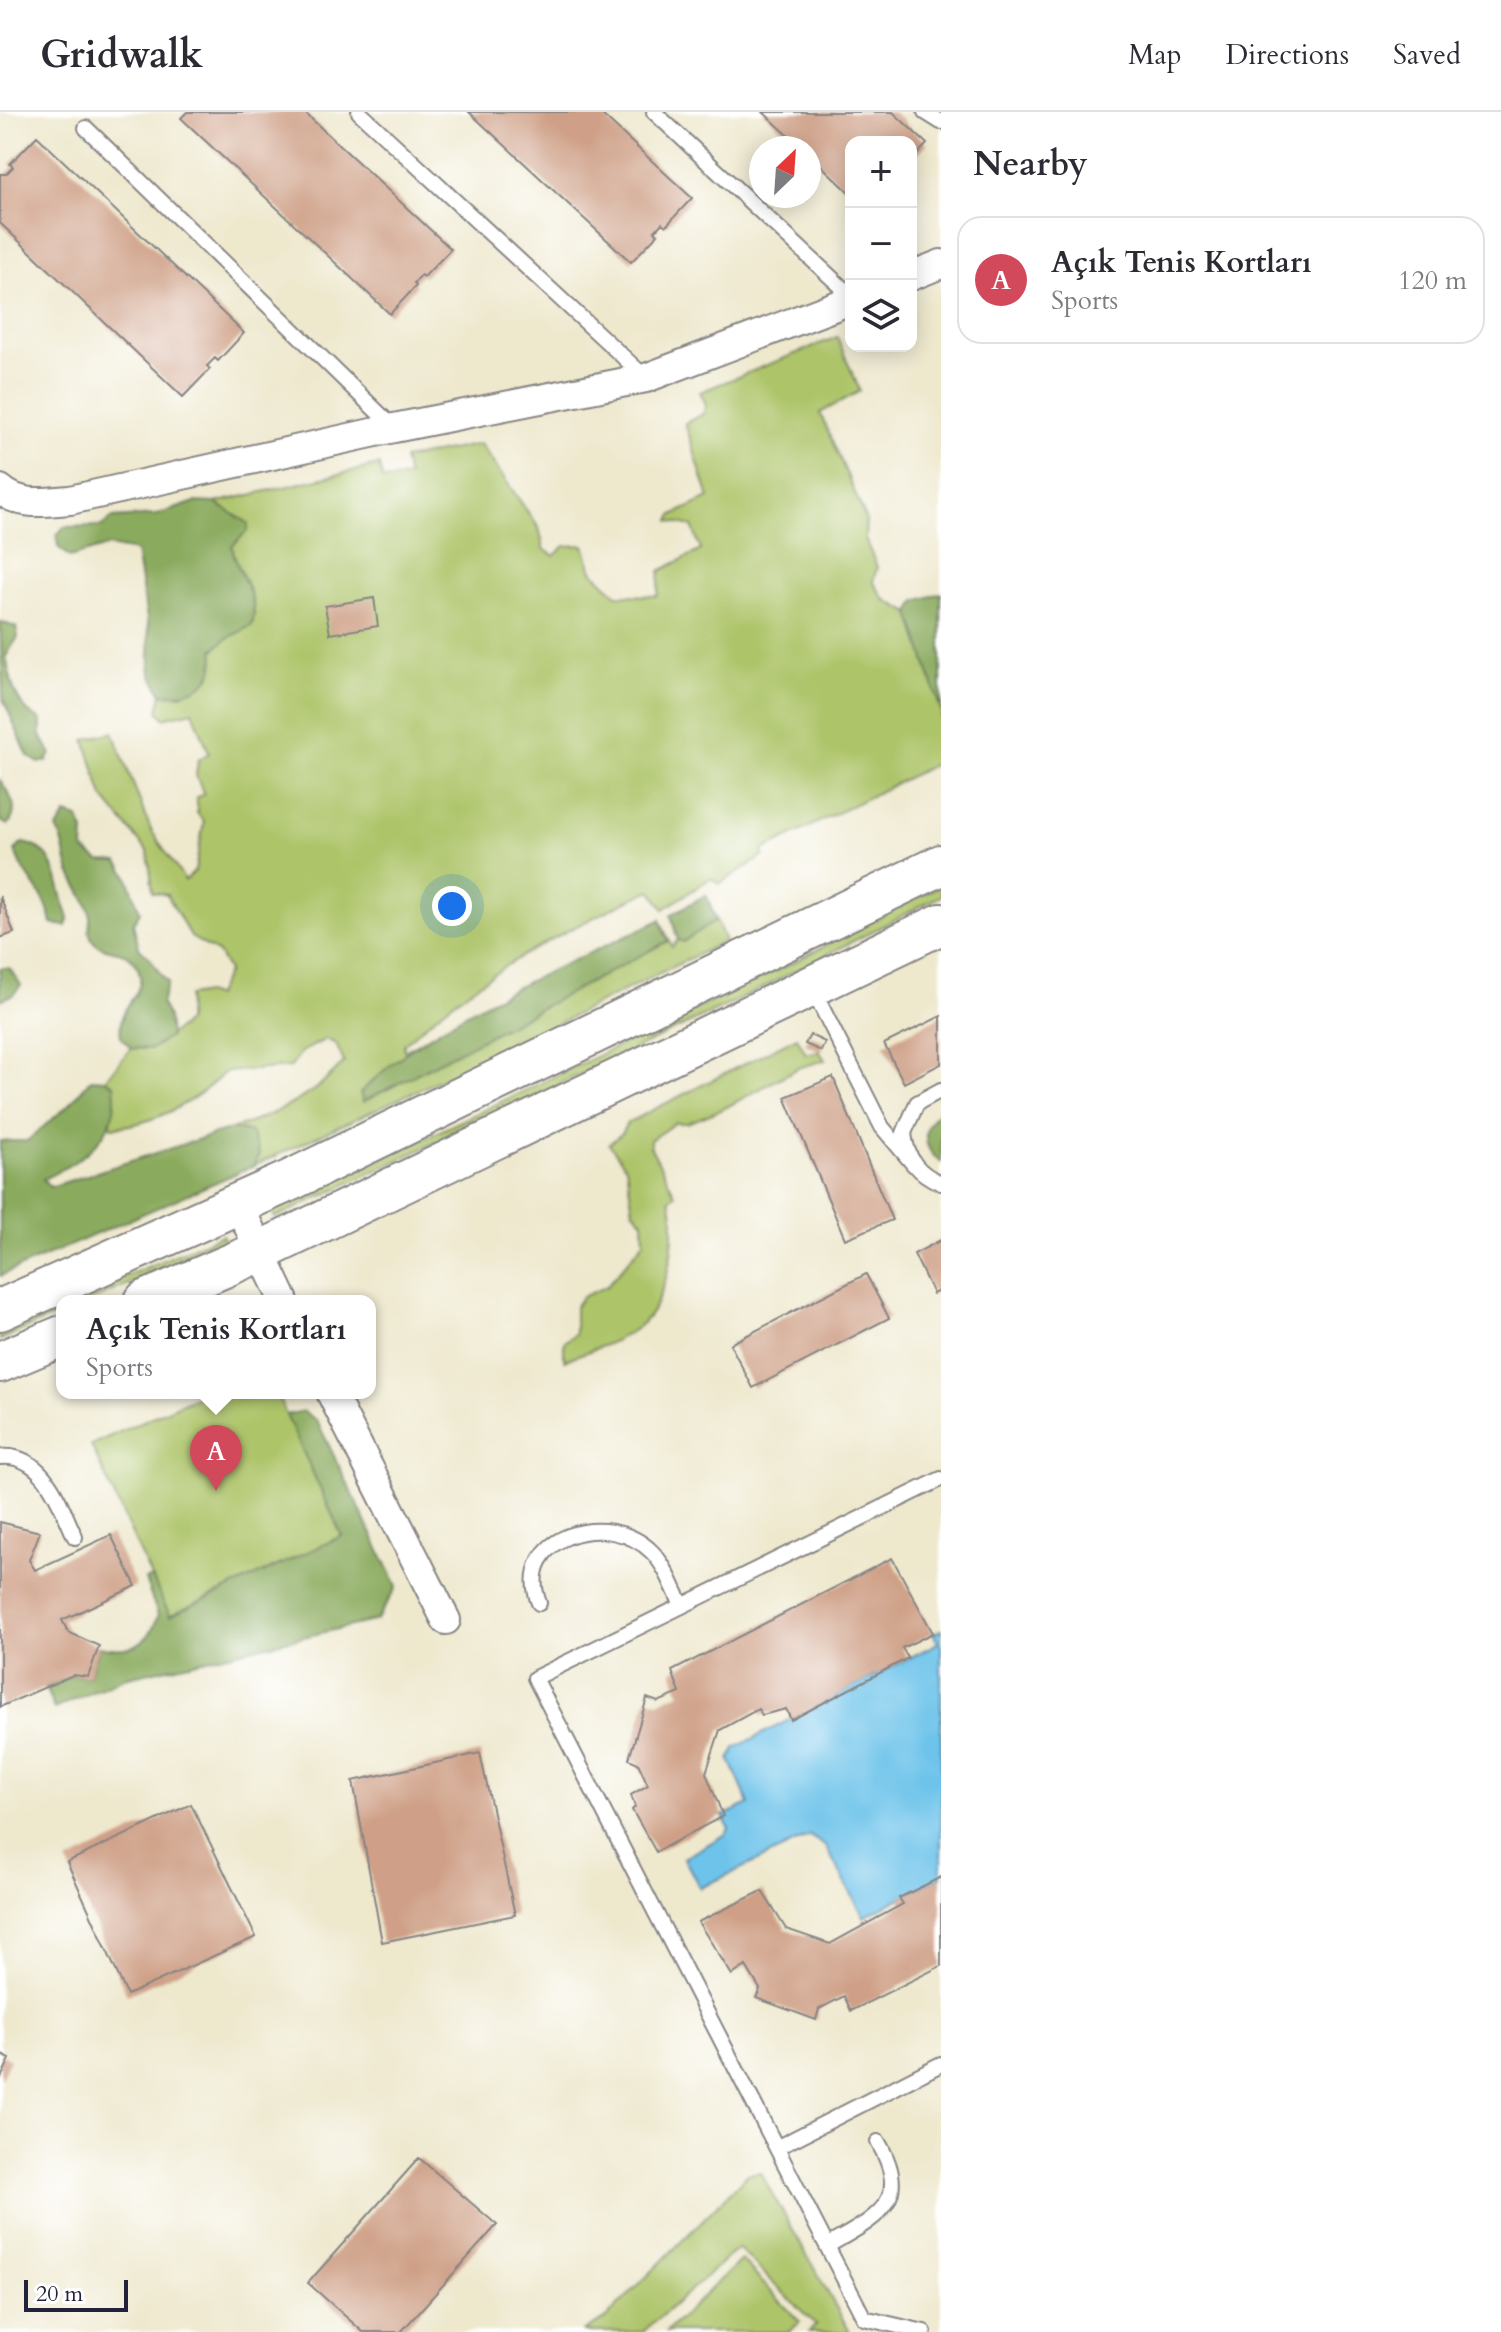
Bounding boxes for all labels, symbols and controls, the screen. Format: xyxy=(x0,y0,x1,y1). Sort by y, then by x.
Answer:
text: Gridwalk xyxy=(40,29,203,81)
text: Map xyxy=(1128,36,1182,74)
text: Directions xyxy=(1226,36,1349,74)
text: Saved xyxy=(1393,36,1461,74)
north arrow xyxy=(749,136,821,208)
map controls xyxy=(845,136,917,352)
button: + xyxy=(845,136,917,208)
text: Nearby xyxy=(973,141,1088,187)
button: − xyxy=(845,208,917,280)
text: Açık Tenis Kortları xyxy=(1051,242,1312,283)
text: A xyxy=(991,263,1011,298)
text: 120 m xyxy=(1398,263,1467,298)
button: layers xyxy=(845,280,917,352)
text: Sports xyxy=(1051,283,1118,318)
your location xyxy=(432,886,472,926)
popup xyxy=(56,1295,376,1399)
text: Açık Tenis Kortları xyxy=(86,1309,346,1350)
text: Sports xyxy=(86,1350,153,1385)
pin: A xyxy=(190,1425,242,1491)
scale bar xyxy=(24,2276,128,2312)
text: 20 m xyxy=(36,2279,83,2309)

